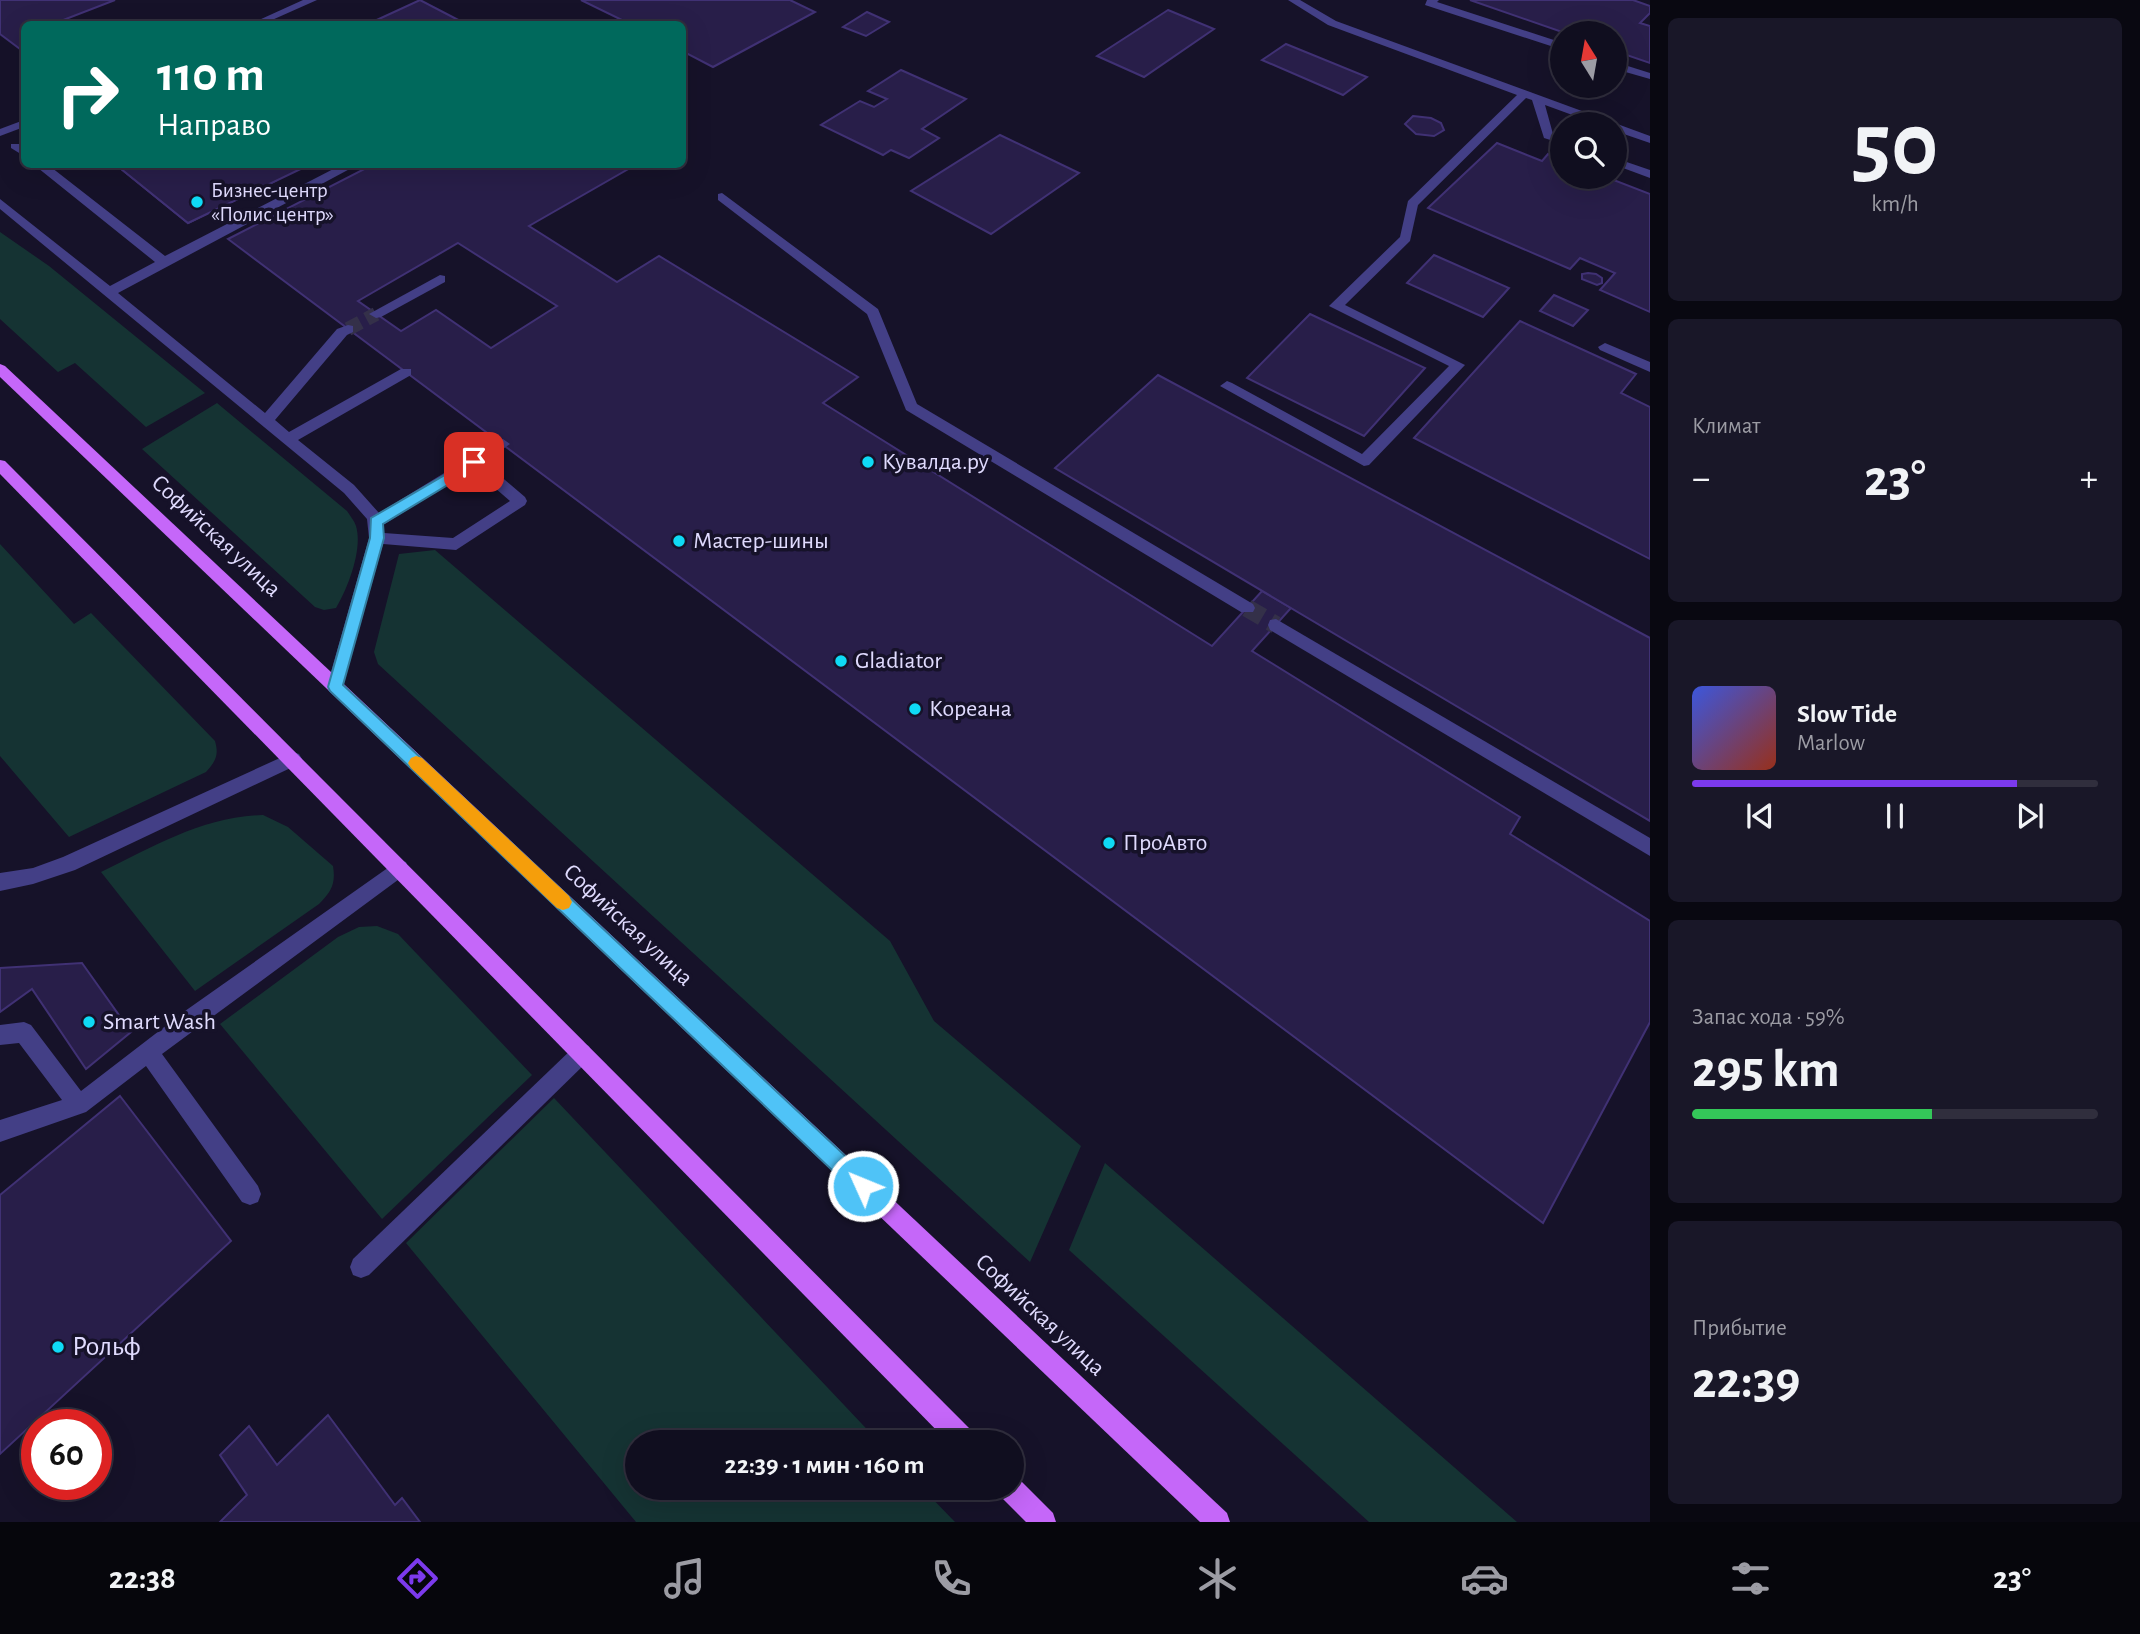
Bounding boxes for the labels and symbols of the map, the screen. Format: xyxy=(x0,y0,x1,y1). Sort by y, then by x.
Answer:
north arrow xyxy=(1550,21,1628,98)
place label: Бизнес-центр «Полис центр» xyxy=(211,180,334,225)
marker: Бизнес-центр «Полис центр» xyxy=(189,194,205,210)
pin xyxy=(444,432,504,492)
place label: Кувалда.ру xyxy=(882,450,990,474)
marker: Кувалда.ру xyxy=(860,454,876,470)
street label: Софийская улица xyxy=(147,470,285,602)
place label: Мастер-шины xyxy=(693,529,829,553)
marker: Мастер-шины xyxy=(671,533,687,549)
place label: Gladiator xyxy=(855,649,942,673)
marker: Gladiator xyxy=(833,653,849,669)
place label: Кореана xyxy=(929,697,1012,721)
marker: Кореана xyxy=(907,701,923,717)
place label: ПроАвто xyxy=(1123,831,1207,855)
marker: ПроАвто xyxy=(1101,835,1117,851)
street label: Софийская улица xyxy=(559,859,697,991)
place label: Smart Wash xyxy=(103,1010,216,1034)
marker: Smart Wash xyxy=(81,1014,97,1030)
position arrow xyxy=(826,1149,900,1223)
street label: Софийская улица xyxy=(971,1249,1109,1381)
place label: Рольф xyxy=(72,1333,141,1361)
marker: Рольф xyxy=(50,1339,66,1355)
speed limit sign: 60 xyxy=(21,1409,112,1500)

